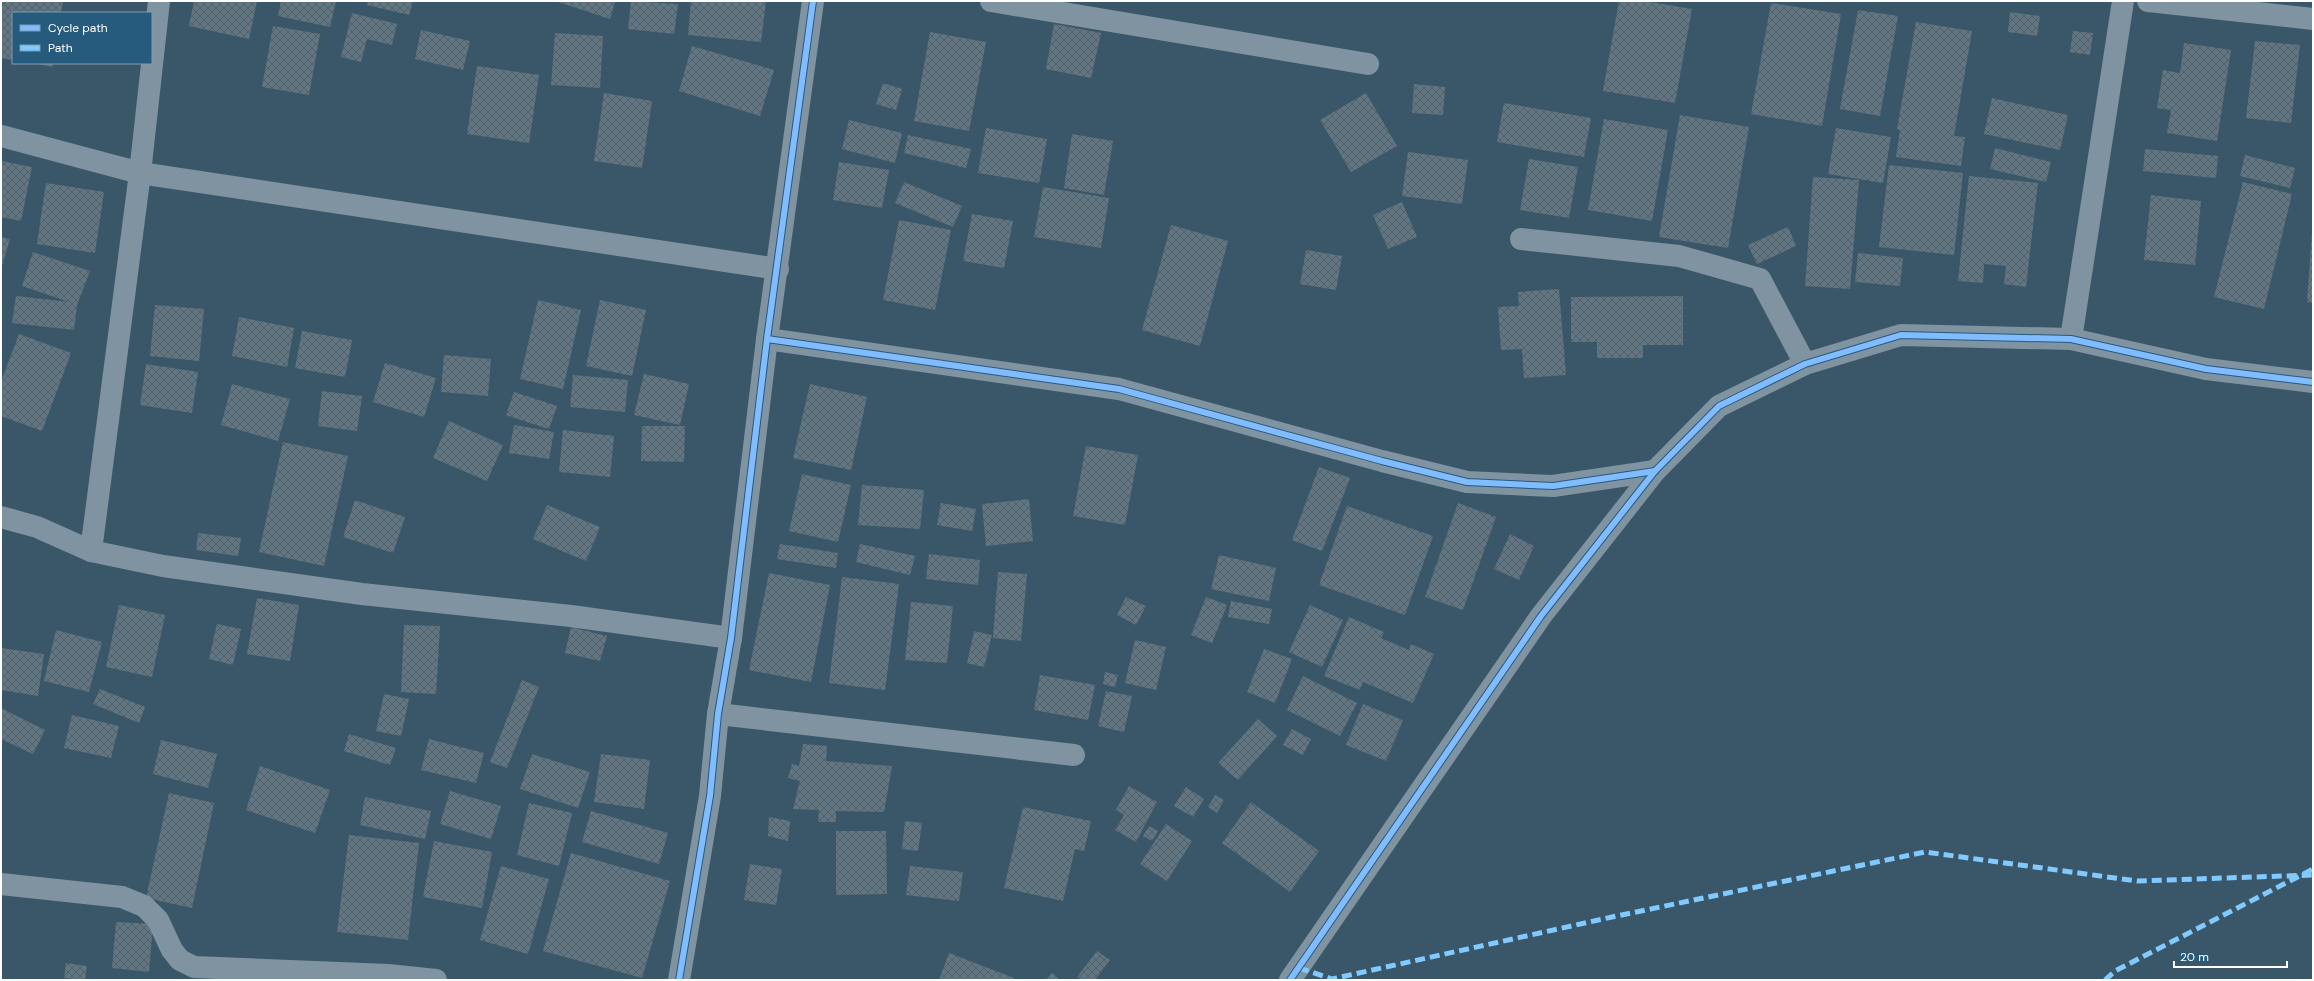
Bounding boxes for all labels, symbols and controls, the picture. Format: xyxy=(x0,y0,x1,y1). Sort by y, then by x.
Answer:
legend xyxy=(12,12,152,64)
text: Cycle path xyxy=(48,20,108,36)
text: Path xyxy=(48,40,73,56)
scale bar xyxy=(2174,943,2287,969)
text: 20 m xyxy=(2180,949,2209,965)

